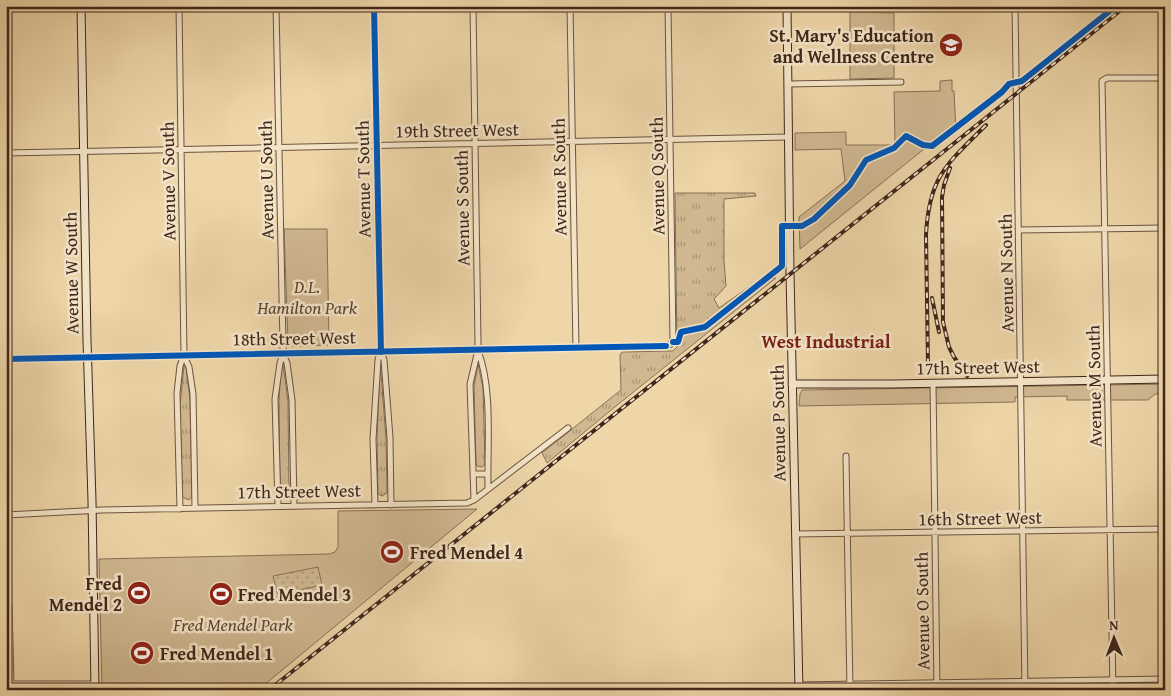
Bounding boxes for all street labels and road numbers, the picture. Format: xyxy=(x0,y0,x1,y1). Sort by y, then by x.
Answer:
street label: 19th Street West xyxy=(395,115,520,145)
street label: Avenue Q South xyxy=(642,117,672,235)
street label: Avenue R South xyxy=(544,118,574,236)
street label: Avenue U South xyxy=(251,120,281,240)
street label: Avenue T South xyxy=(348,120,378,238)
street label: Avenue V South xyxy=(153,121,183,241)
street label: Avenue S South xyxy=(447,150,477,266)
street label: Avenue W South xyxy=(56,211,86,335)
street label: Avenue N South xyxy=(991,213,1021,333)
street label: 18th Street West xyxy=(232,323,357,353)
street label: Avenue M South xyxy=(1079,325,1109,447)
street label: 17th Street West xyxy=(916,352,1041,382)
street label: Avenue P South xyxy=(763,364,793,482)
street label: 17th Street West xyxy=(237,476,362,506)
street label: 16th Street West xyxy=(918,503,1043,533)
street label: Avenue O South xyxy=(907,552,937,670)

